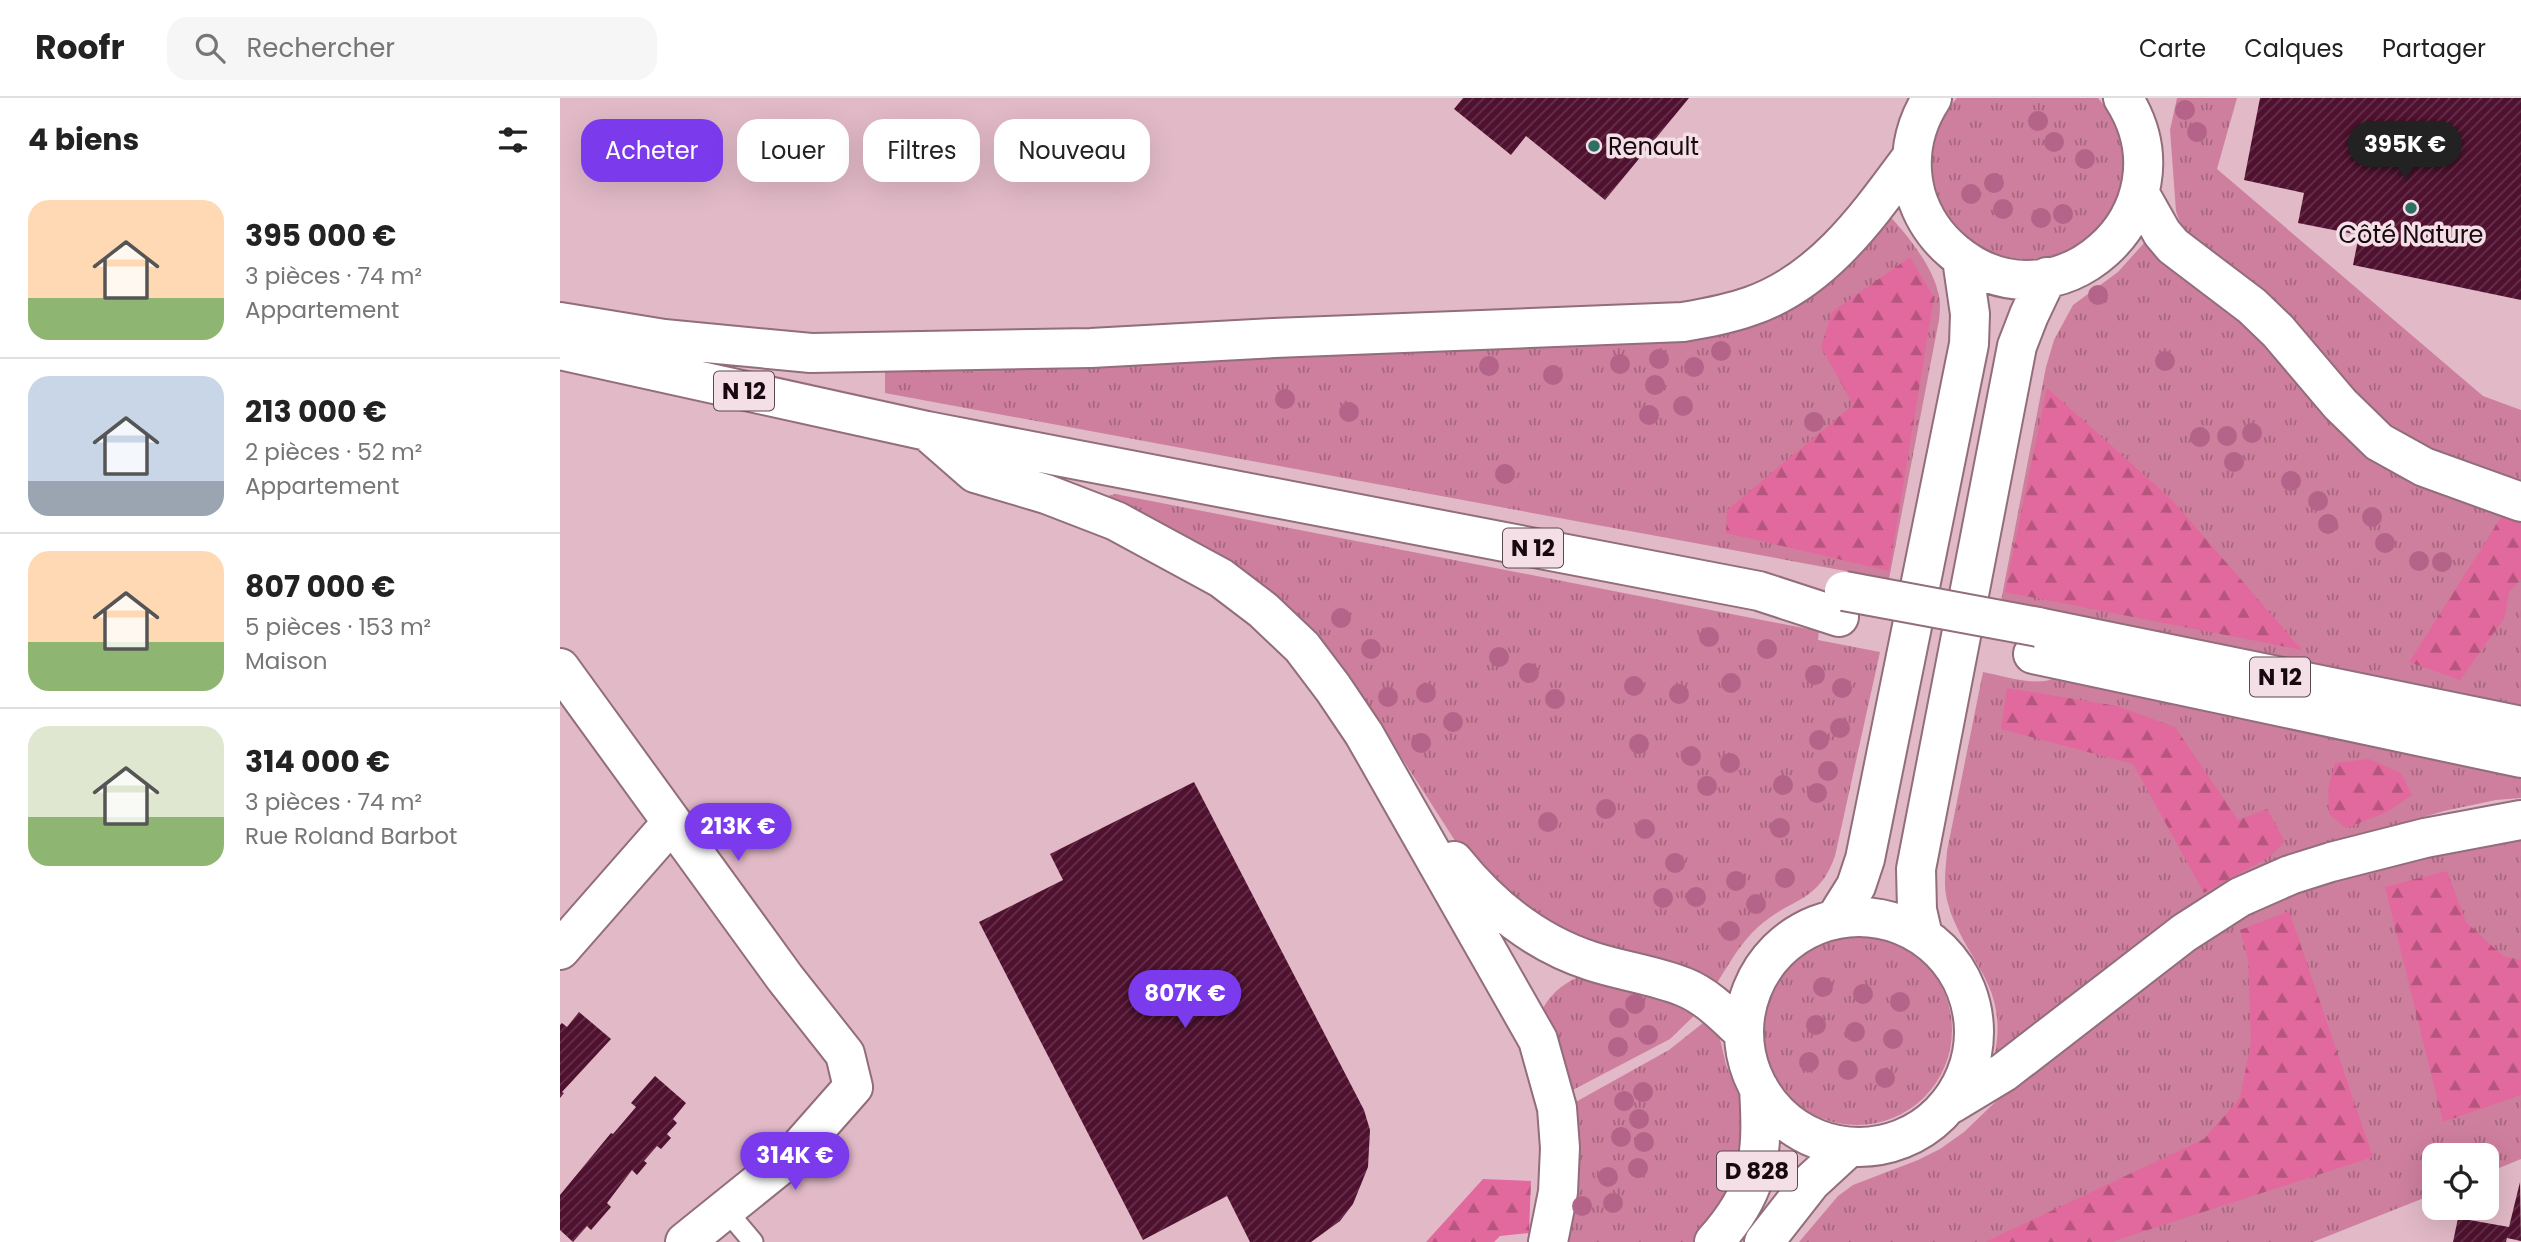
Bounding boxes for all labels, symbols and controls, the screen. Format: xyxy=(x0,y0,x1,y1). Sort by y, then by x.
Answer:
search box xyxy=(167,17,657,80)
text: Roofr xyxy=(35,24,125,71)
icon: search xyxy=(191,29,229,67)
text: Rechercher xyxy=(247,30,395,66)
text: Carte xyxy=(2139,32,2206,65)
text: Calques xyxy=(2244,32,2344,65)
text: Partager xyxy=(2382,32,2486,65)
text: 4 biens xyxy=(28,118,139,161)
chip: Acheter xyxy=(581,119,723,182)
chip: Louer xyxy=(737,119,849,182)
chip: Filtres xyxy=(863,119,980,182)
chip: Nouveau xyxy=(994,119,1150,182)
icon: filters xyxy=(494,121,532,159)
pin: 395K € xyxy=(2348,122,2462,181)
text: 395K € xyxy=(2364,128,2446,160)
place label: Renault xyxy=(1608,130,1699,163)
marker: Renault xyxy=(1586,138,1602,154)
marker: Côté Nature xyxy=(2403,200,2419,216)
text: 395 000 € xyxy=(245,214,396,257)
place label: Côté Nature xyxy=(2339,218,2483,251)
icon: home xyxy=(84,228,168,312)
text: 3 pièces · 74 m² xyxy=(245,260,422,292)
text: Appartement xyxy=(245,294,399,326)
road number: N 12 xyxy=(714,372,774,410)
text: 213 000 € xyxy=(245,390,387,433)
icon: home xyxy=(84,404,168,488)
text: 2 pièces · 52 m² xyxy=(245,436,422,468)
text: Appartement xyxy=(245,470,399,502)
road number: N 12 xyxy=(1503,529,1563,568)
text: 807 000 € xyxy=(245,565,395,608)
icon: home xyxy=(84,579,168,663)
text: 5 pièces · 153 m² xyxy=(245,611,431,643)
text: Maison xyxy=(245,645,327,677)
road number: N 12 xyxy=(2250,657,2310,696)
text: 314 000 € xyxy=(245,740,390,783)
icon: home xyxy=(84,754,168,838)
text: 3 pièces · 74 m² xyxy=(245,786,422,818)
pin: 213K € xyxy=(681,804,795,863)
text: 213K € xyxy=(701,810,775,842)
text: Rue Roland Barbot xyxy=(245,820,457,852)
pin: 807K € xyxy=(1128,970,1242,1030)
text: 807K € xyxy=(1144,977,1226,1009)
pin: 314K € xyxy=(738,1132,852,1192)
text: 314K € xyxy=(756,1139,834,1171)
map controls xyxy=(2422,1143,2499,1220)
button: locate xyxy=(2422,1143,2499,1220)
road number: D 828 xyxy=(1717,1152,1797,1190)

